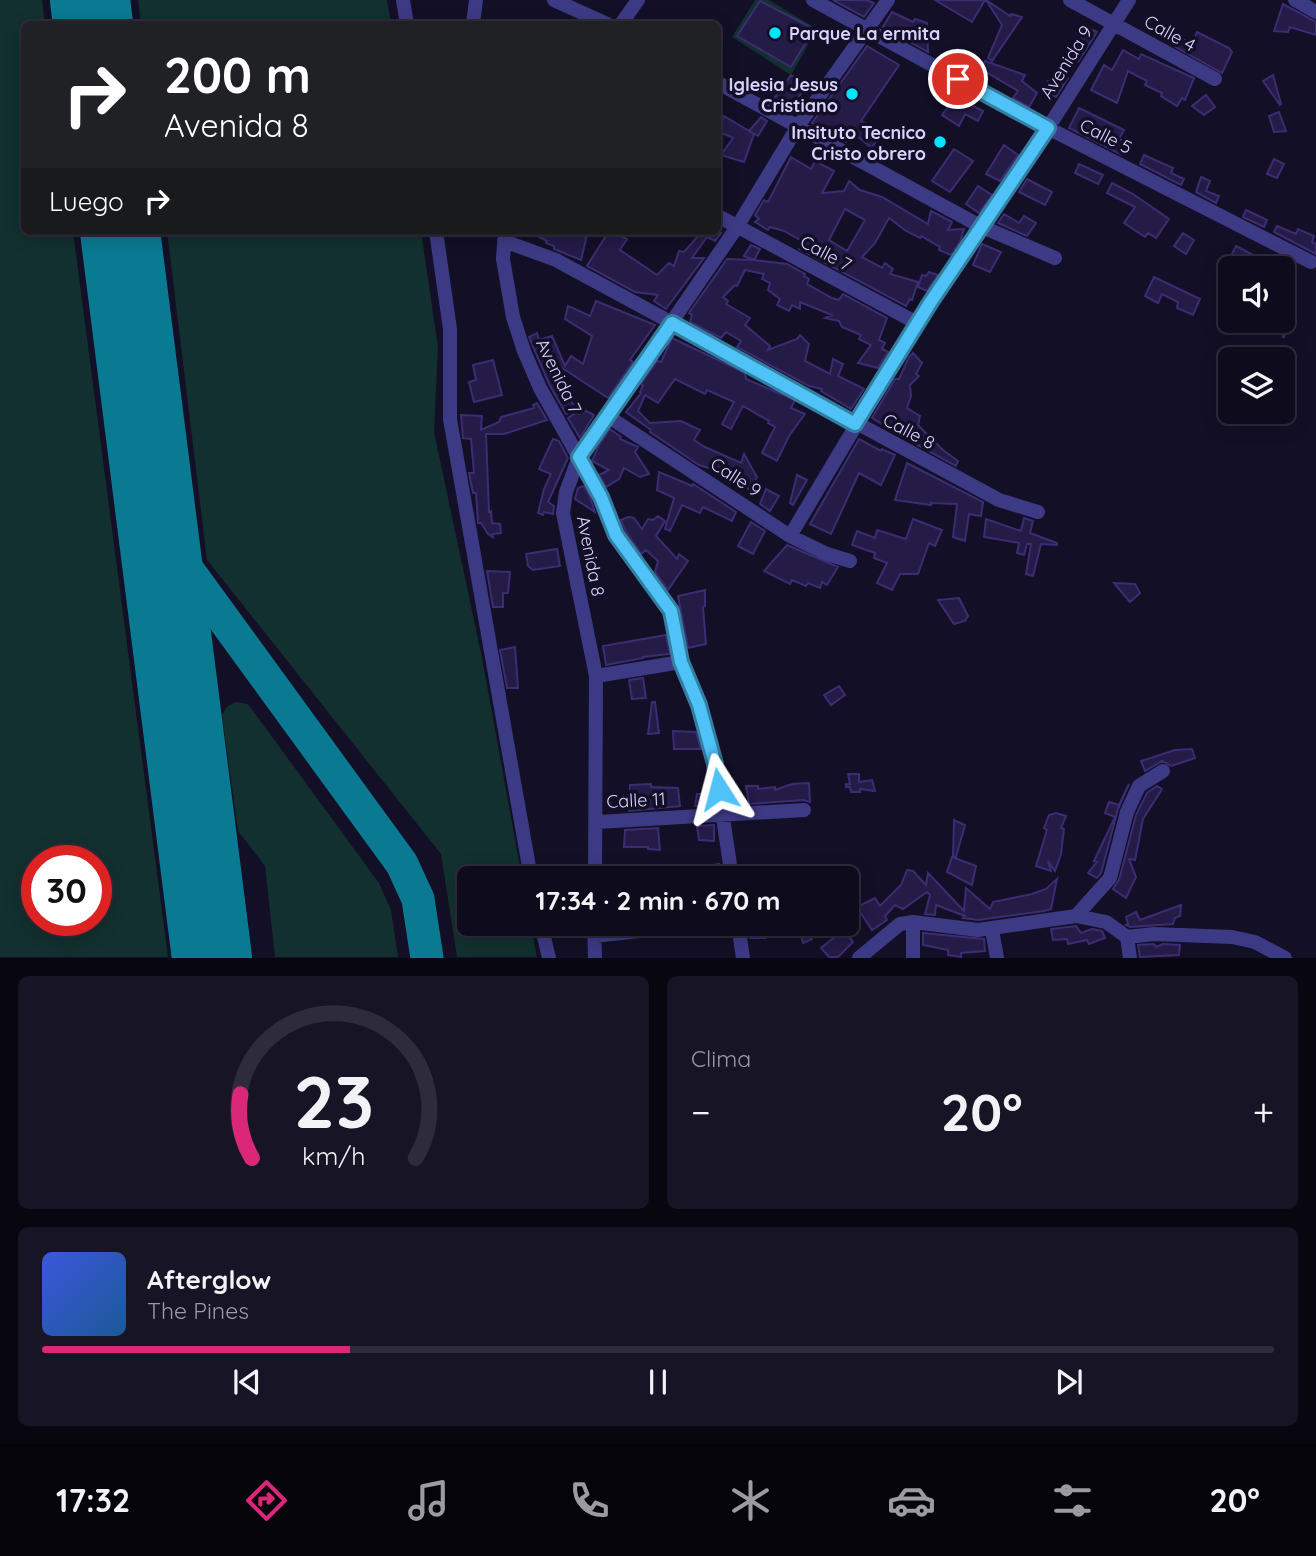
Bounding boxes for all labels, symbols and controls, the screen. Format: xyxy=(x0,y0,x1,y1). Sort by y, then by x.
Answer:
street label: Calle 4 xyxy=(1140,10,1200,56)
street label: Avenida 9 xyxy=(1035,21,1097,103)
place label: Parque La ermita xyxy=(789,22,940,45)
marker: Parque La ermita xyxy=(767,25,783,41)
text: 200 m xyxy=(164,44,311,105)
icon: right xyxy=(49,49,140,140)
pin xyxy=(928,49,988,109)
icon: arrive xyxy=(939,60,977,98)
place label: Iglesia Jesus Cristiano xyxy=(729,73,838,117)
marker: Iglesia Jesus Cristiano xyxy=(844,86,860,102)
text: Avenida 8 xyxy=(164,105,309,145)
street label: Calle 5 xyxy=(1076,113,1136,159)
place label: Insituto Tecnico Cristo obrero xyxy=(791,121,926,165)
marker: Insituto Tecnico Cristo obrero xyxy=(932,134,948,150)
icon: right xyxy=(138,182,176,220)
text: Luego xyxy=(49,185,124,218)
street label: Calle 7 xyxy=(796,230,856,276)
map controls xyxy=(1218,256,1295,424)
button: sound xyxy=(1218,256,1295,333)
street label: Avenida 7 xyxy=(531,335,587,417)
button: layers xyxy=(1218,347,1295,424)
street label: Calle 8 xyxy=(879,408,939,454)
street label: Calle 9 xyxy=(706,452,766,502)
street label: Avenida 8 xyxy=(572,514,610,598)
position arrow xyxy=(682,752,756,826)
street label: Calle 11 xyxy=(606,787,666,813)
speed limit sign: 30 xyxy=(21,845,112,936)
text: 17:34 · 2 min · 670 m xyxy=(536,884,780,917)
text: Clima xyxy=(691,1044,751,1073)
text: 23 xyxy=(293,1056,374,1147)
text: 20° xyxy=(941,1079,1023,1144)
text: − xyxy=(691,1088,711,1136)
text: + xyxy=(1253,1088,1274,1136)
text: km/h xyxy=(302,1140,365,1171)
text: Afterglow xyxy=(147,1263,271,1296)
text: The Pines xyxy=(147,1296,249,1325)
icon: previous xyxy=(228,1363,266,1401)
icon: pause xyxy=(639,1363,677,1401)
icon: next xyxy=(1050,1363,1088,1401)
icon: directions xyxy=(242,1476,291,1525)
icon: music xyxy=(404,1476,453,1525)
icon: phone xyxy=(565,1476,614,1525)
icon: climate xyxy=(726,1476,775,1525)
icon: car xyxy=(887,1476,936,1525)
icon: filters xyxy=(1048,1476,1097,1525)
text: 17:32 xyxy=(56,1480,130,1520)
text: 20° xyxy=(1209,1480,1260,1520)

